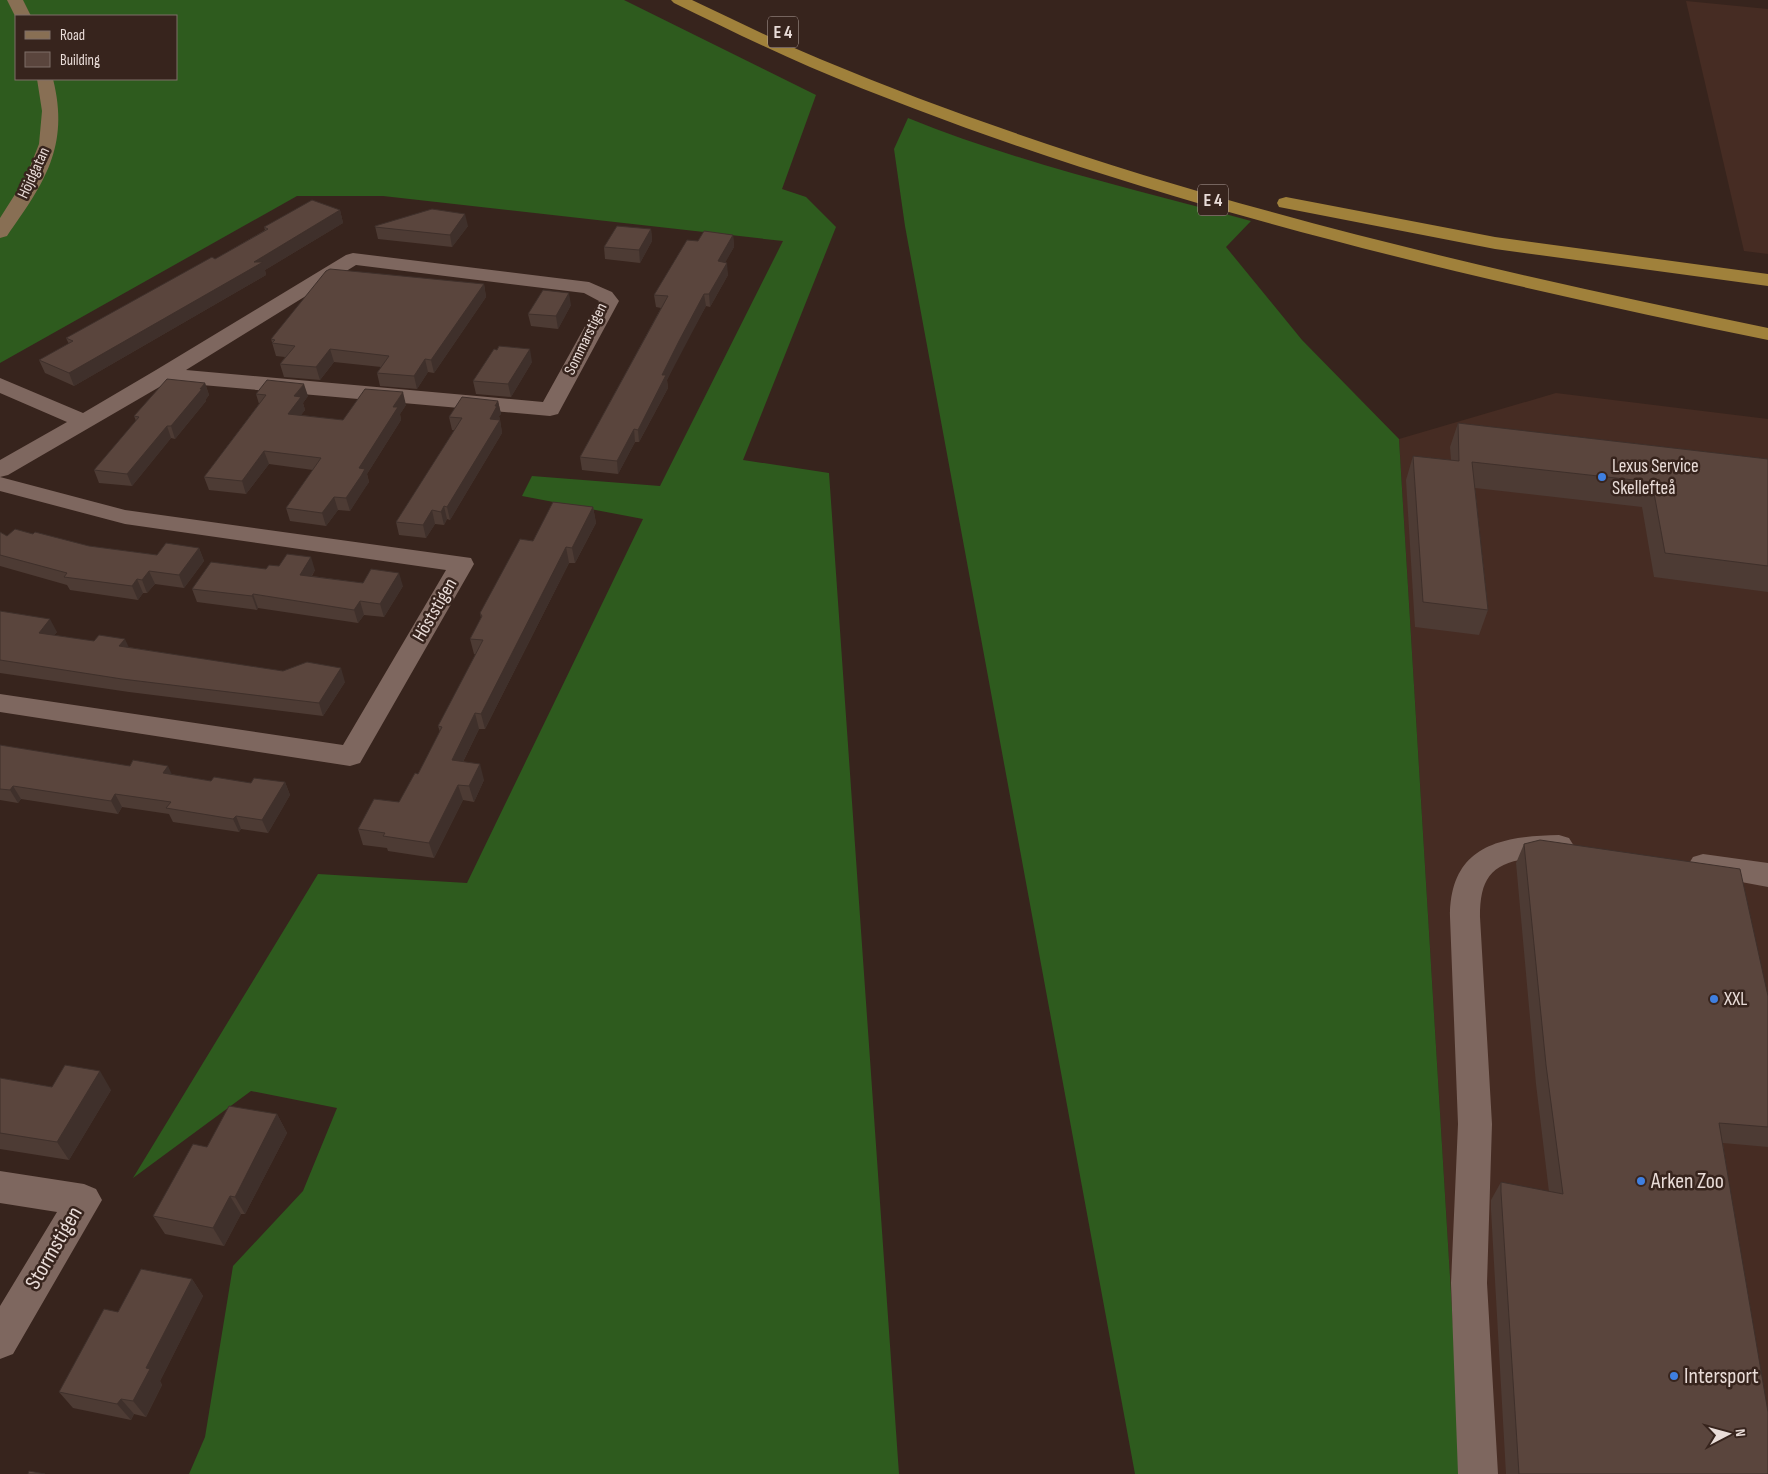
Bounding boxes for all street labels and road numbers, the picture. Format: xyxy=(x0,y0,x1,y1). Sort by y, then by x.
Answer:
road number: E 4 xyxy=(768,16,798,48)
street label: Höjdgatan xyxy=(14,144,54,202)
road number: E 4 xyxy=(1198,184,1228,216)
street label: Sommarstigen xyxy=(560,300,612,378)
street label: Höststigen xyxy=(408,574,462,646)
street label: Stormstigen xyxy=(20,1202,88,1294)

